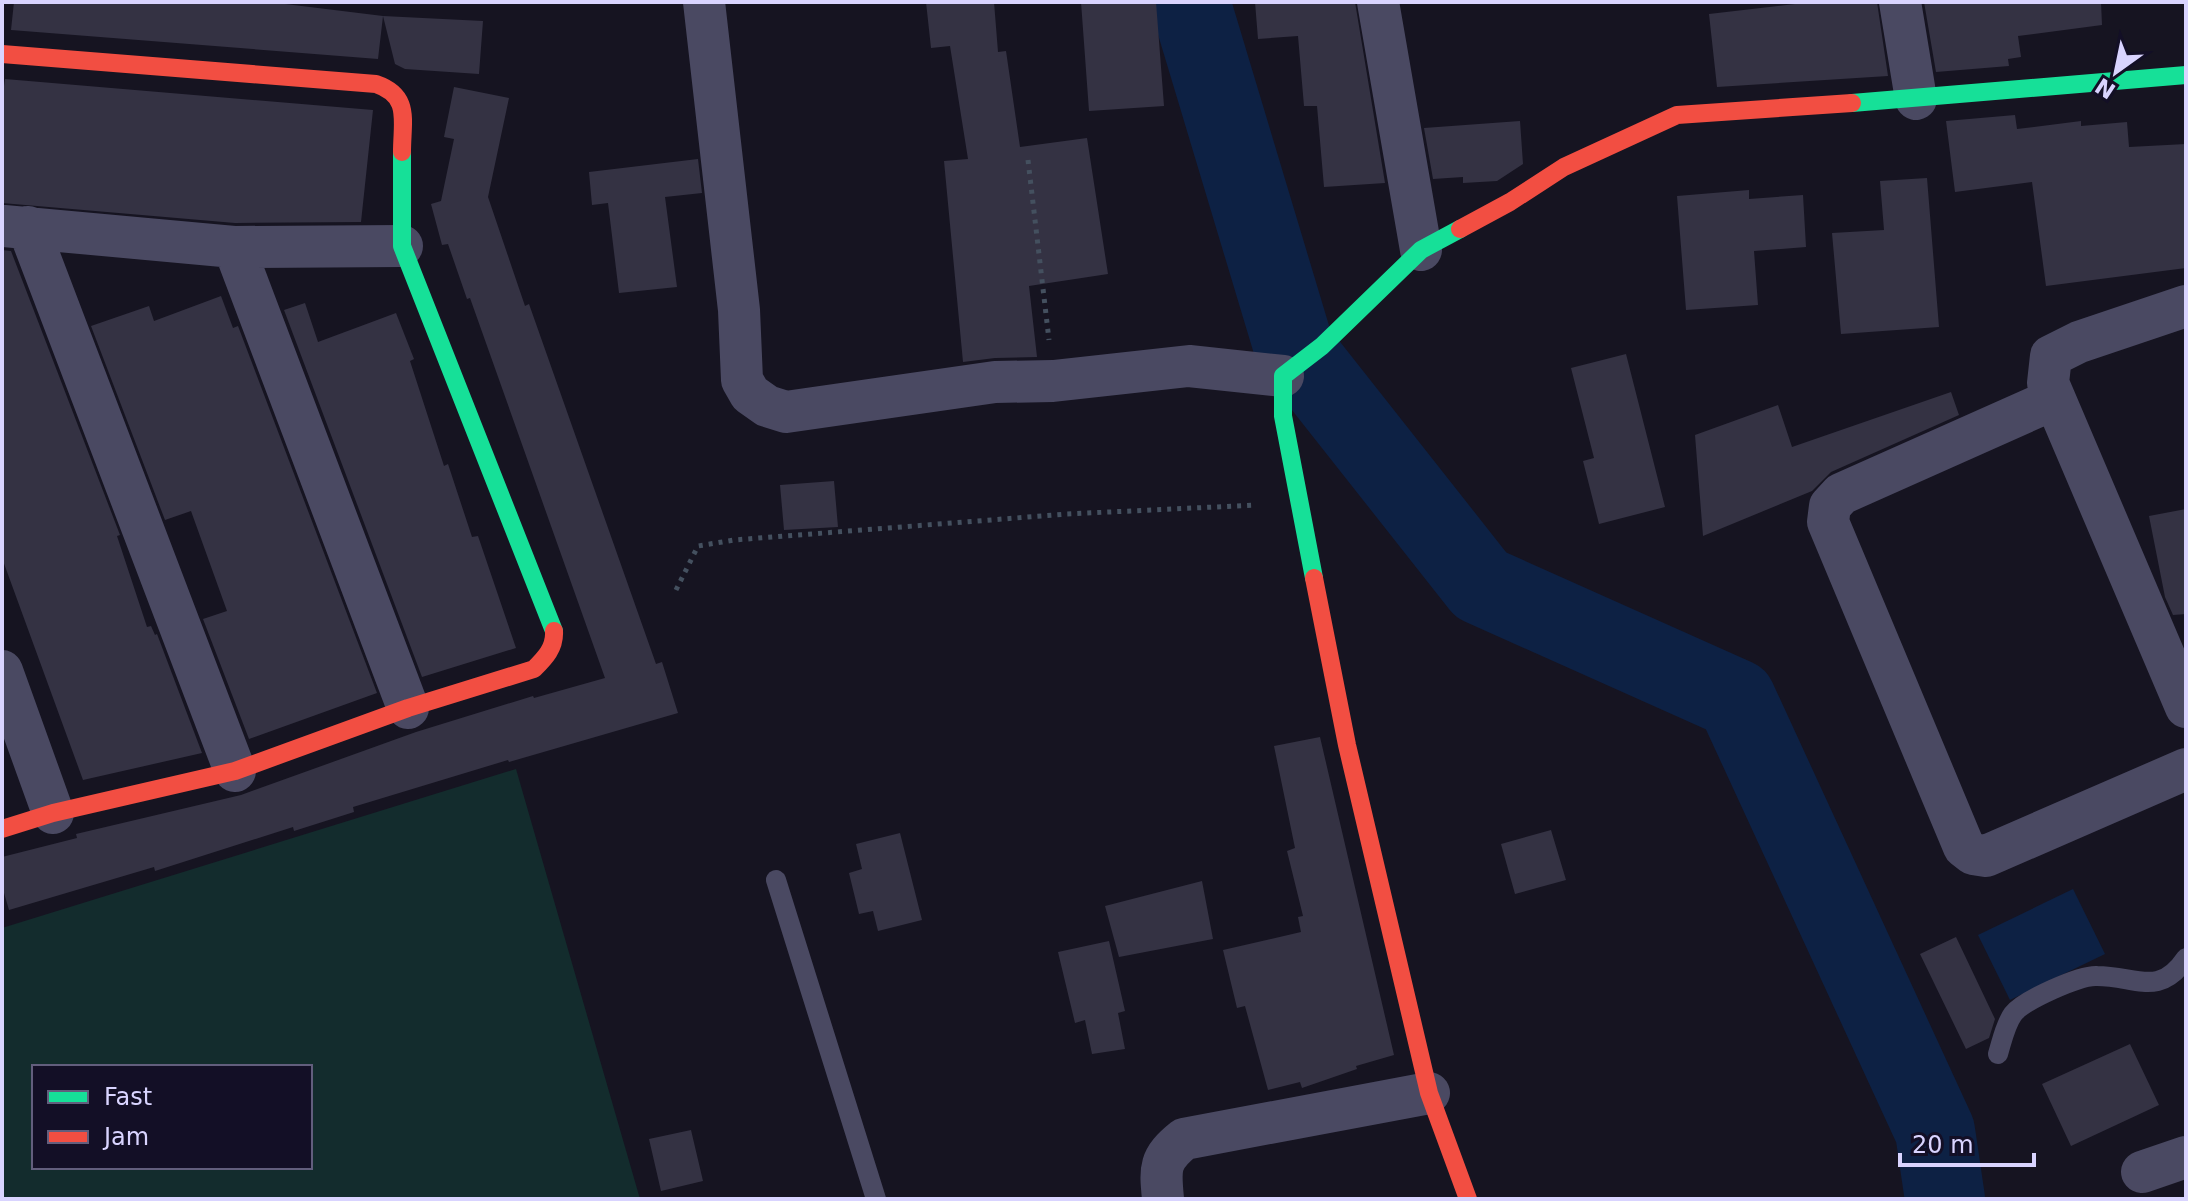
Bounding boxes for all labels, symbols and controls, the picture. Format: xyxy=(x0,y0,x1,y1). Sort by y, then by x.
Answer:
north arrow xyxy=(2076,32,2156,112)
text: N xyxy=(2091,73,2120,104)
legend xyxy=(32,1065,312,1169)
text: Fast xyxy=(104,1083,152,1111)
scale bar xyxy=(1900,1117,2034,1167)
text: Jam xyxy=(102,1123,149,1151)
text: 20 m xyxy=(1912,1131,1974,1159)

